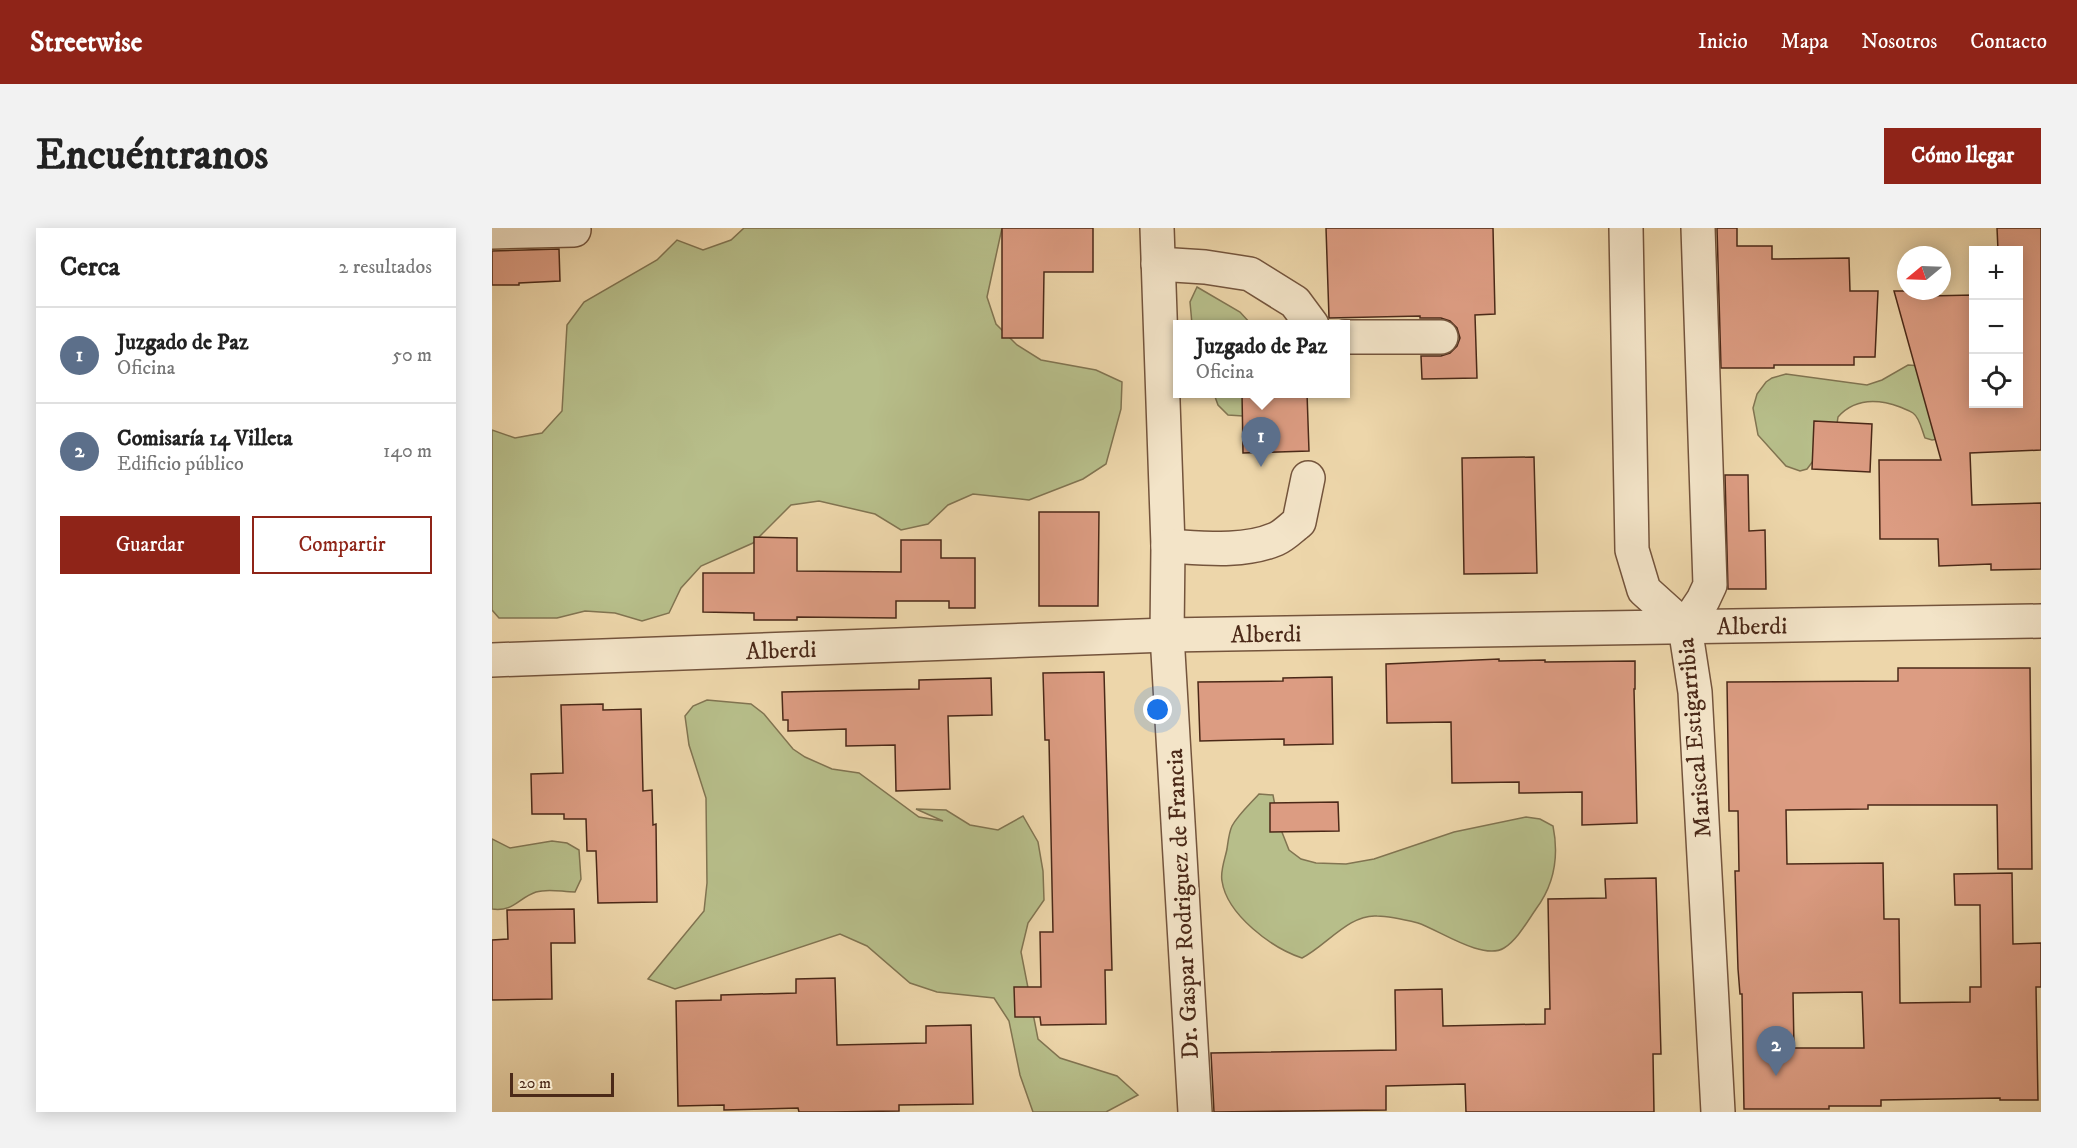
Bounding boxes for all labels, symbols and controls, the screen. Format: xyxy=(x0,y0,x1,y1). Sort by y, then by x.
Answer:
text: Streetwise xyxy=(30,25,142,60)
text: Inicio xyxy=(1698,29,1748,55)
text: Mapa xyxy=(1781,29,1828,55)
text: Nosotros xyxy=(1861,29,1937,55)
text: Contacto xyxy=(1970,29,2047,55)
button: Cómo llegar xyxy=(1884,128,2041,184)
text: Encuéntranos xyxy=(36,130,268,182)
north arrow xyxy=(1897,246,1951,300)
map controls xyxy=(1969,246,2023,408)
button: + xyxy=(1969,246,2023,300)
text: Cerca xyxy=(60,251,120,284)
text: 2 resultados xyxy=(339,255,432,280)
button: − xyxy=(1969,300,2023,354)
popup xyxy=(1173,320,1350,398)
text: Juzgado de Paz xyxy=(117,329,248,356)
text: Juzgado de Paz xyxy=(1196,333,1327,360)
text: 1 xyxy=(76,343,83,368)
text: 50 m xyxy=(392,343,432,368)
button: locate xyxy=(1969,354,2023,408)
text: Oficina xyxy=(117,356,175,381)
text: Oficina xyxy=(1196,360,1254,385)
pin: 1 xyxy=(1242,418,1280,467)
text: Comisaría 14 Villeta xyxy=(117,425,293,452)
text: 2 xyxy=(75,439,84,464)
text: 140 m xyxy=(383,439,432,464)
text: Edificio público xyxy=(117,452,244,477)
button: Guardar xyxy=(60,516,240,574)
button: Compartir xyxy=(252,516,432,574)
street label: Alberdi xyxy=(1716,611,1788,643)
street label: Alberdi xyxy=(1230,619,1302,651)
street label: Alberdi xyxy=(745,635,817,667)
street label: Mariscal Estigarribia xyxy=(1671,636,1719,839)
your location xyxy=(1143,695,1172,724)
street label: Dr. Gaspar Rodriguez de Francia xyxy=(1160,747,1206,1060)
pin: 2 xyxy=(1756,1026,1796,1076)
scale bar xyxy=(510,1070,614,1098)
text: 20 m xyxy=(519,1073,551,1093)

